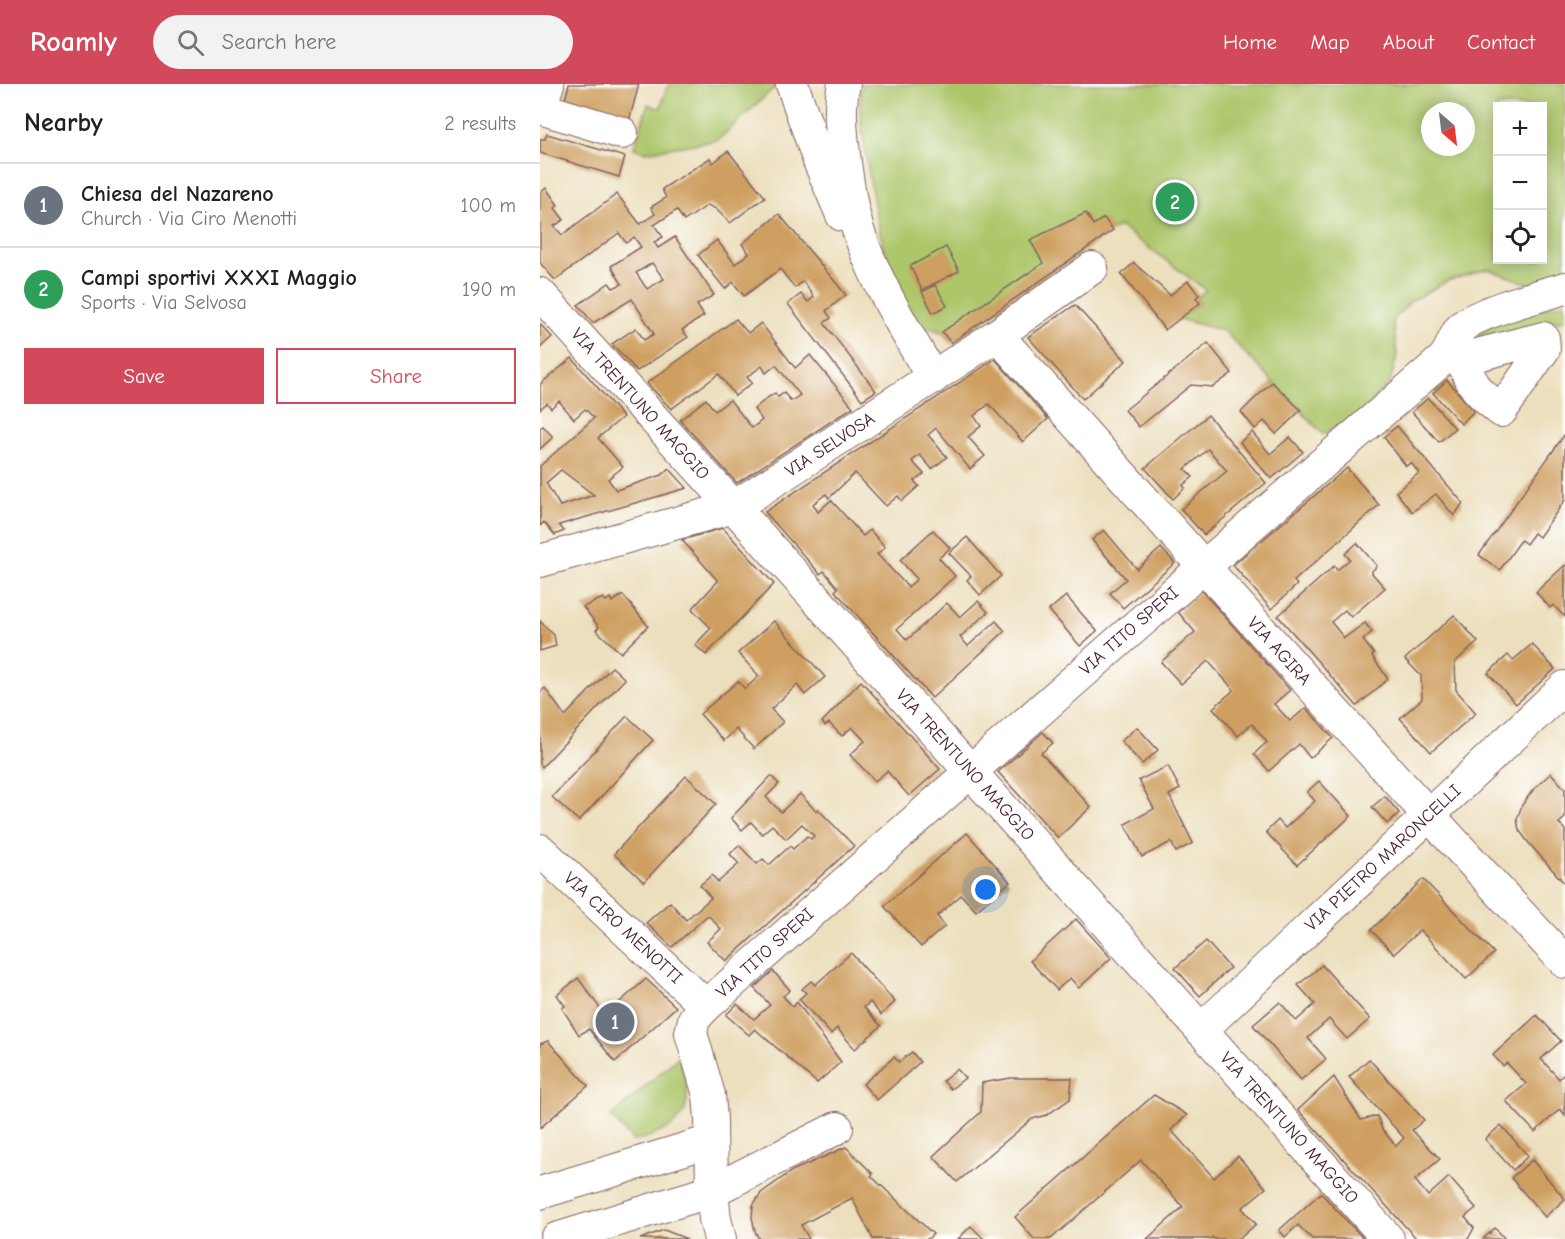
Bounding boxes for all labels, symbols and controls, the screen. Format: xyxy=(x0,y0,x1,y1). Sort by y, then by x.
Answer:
search box xyxy=(153,15,573,69)
text: Roamly xyxy=(30,26,117,58)
icon: search xyxy=(174,26,207,59)
text: Search here xyxy=(222,29,336,55)
text: Home xyxy=(1223,30,1277,54)
text: Map xyxy=(1310,30,1350,54)
text: About xyxy=(1383,30,1434,54)
text: Contact xyxy=(1467,30,1535,54)
north arrow xyxy=(1421,102,1475,156)
map controls xyxy=(1493,102,1547,264)
button: + xyxy=(1493,102,1547,156)
text: Nearby xyxy=(24,108,103,138)
text: 2 results xyxy=(444,112,516,135)
button: − xyxy=(1493,156,1547,210)
pin: 2 xyxy=(1156,180,1194,224)
text: Chiesa del Nazareno xyxy=(81,181,274,207)
text: 1 xyxy=(40,194,47,217)
text: 100 m xyxy=(461,194,516,217)
text: Church · Via Ciro Menotti xyxy=(81,207,297,230)
button: locate xyxy=(1493,210,1547,264)
text: Campi sportivi XXXI Maggio xyxy=(81,265,357,291)
text: 2 xyxy=(39,278,48,301)
text: 190 m xyxy=(462,278,516,301)
text: Sports · Via Selvosa xyxy=(81,291,247,314)
street label: VIA TRENTUNO MAGGIO xyxy=(566,324,714,484)
button: Save xyxy=(24,348,264,404)
button: Share xyxy=(276,348,516,404)
street label: VIA SELVOSA xyxy=(781,408,879,482)
street label: VIA TITO SPERI xyxy=(1075,582,1183,680)
street label: VIA AGIRA xyxy=(1243,612,1315,690)
street label: VIA TRENTUNO MAGGIO xyxy=(891,685,1039,845)
street label: VIA PIETRO MARONCELLI xyxy=(1301,780,1465,936)
street label: VIA CIRO MENOTTI xyxy=(559,868,687,988)
your location xyxy=(971,875,1000,904)
street label: VIA TITO SPERI xyxy=(712,904,818,1002)
pin: 1 xyxy=(596,1000,634,1044)
street label: VIA TRENTUNO MAGGIO xyxy=(1215,1048,1363,1208)

